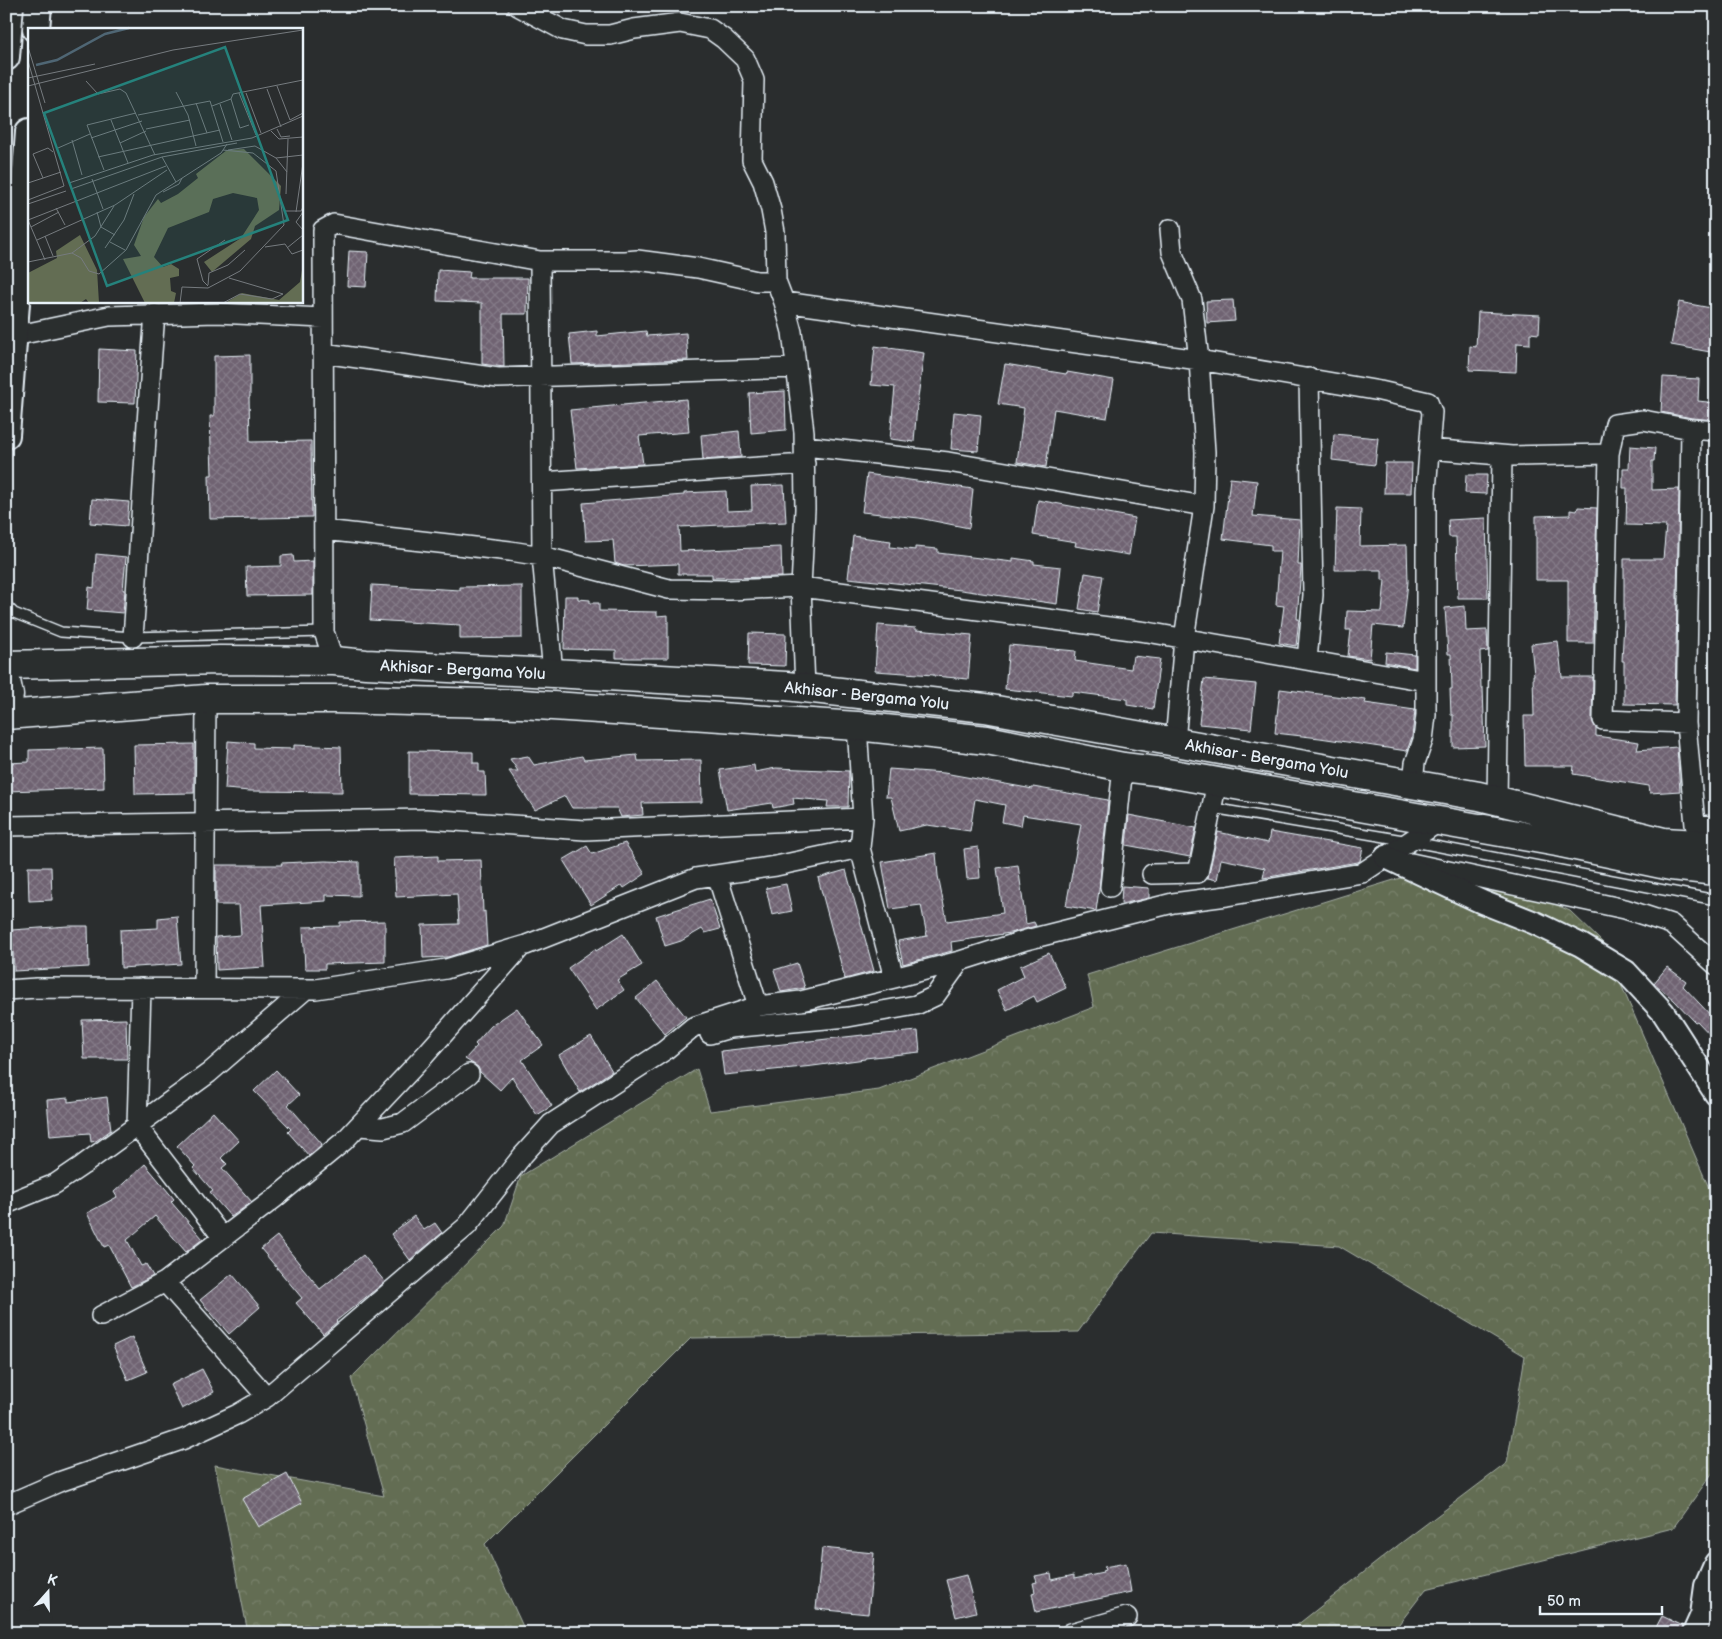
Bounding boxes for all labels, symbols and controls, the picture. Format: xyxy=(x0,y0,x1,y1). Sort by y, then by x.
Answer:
inset map xyxy=(28,28,302,302)
street label: Akhisar - Bergama Yolu xyxy=(380,657,546,684)
street label: Akhisar - Bergama Yolu xyxy=(784,678,950,715)
street label: Akhisar - Bergama Yolu xyxy=(1184,736,1350,783)
north arrow xyxy=(22,1566,72,1616)
text: K xyxy=(45,1571,60,1590)
scale bar xyxy=(1540,1584,1662,1616)
text: 50 m xyxy=(1547,1592,1581,1611)

